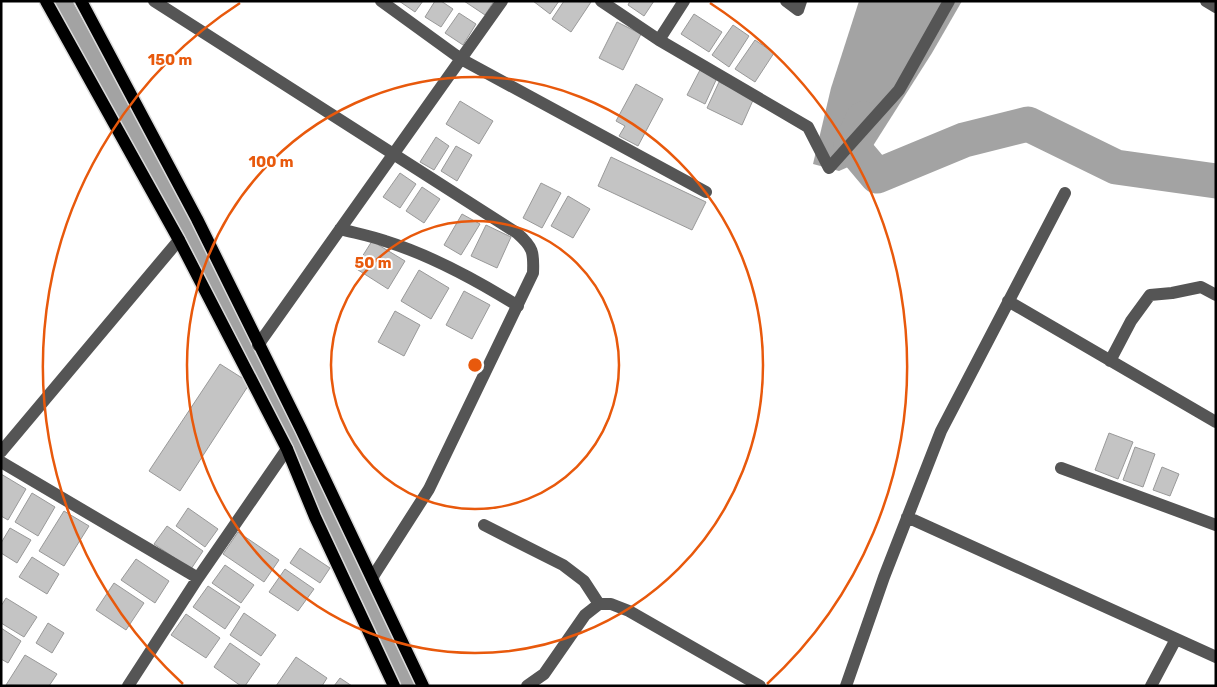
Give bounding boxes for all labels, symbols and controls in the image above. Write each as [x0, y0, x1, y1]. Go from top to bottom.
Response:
text: 150 m [148, 51, 192, 69]
text: 100 m [249, 153, 293, 171]
text: 50 m [355, 254, 391, 272]
centre of rings [466, 356, 484, 374]

